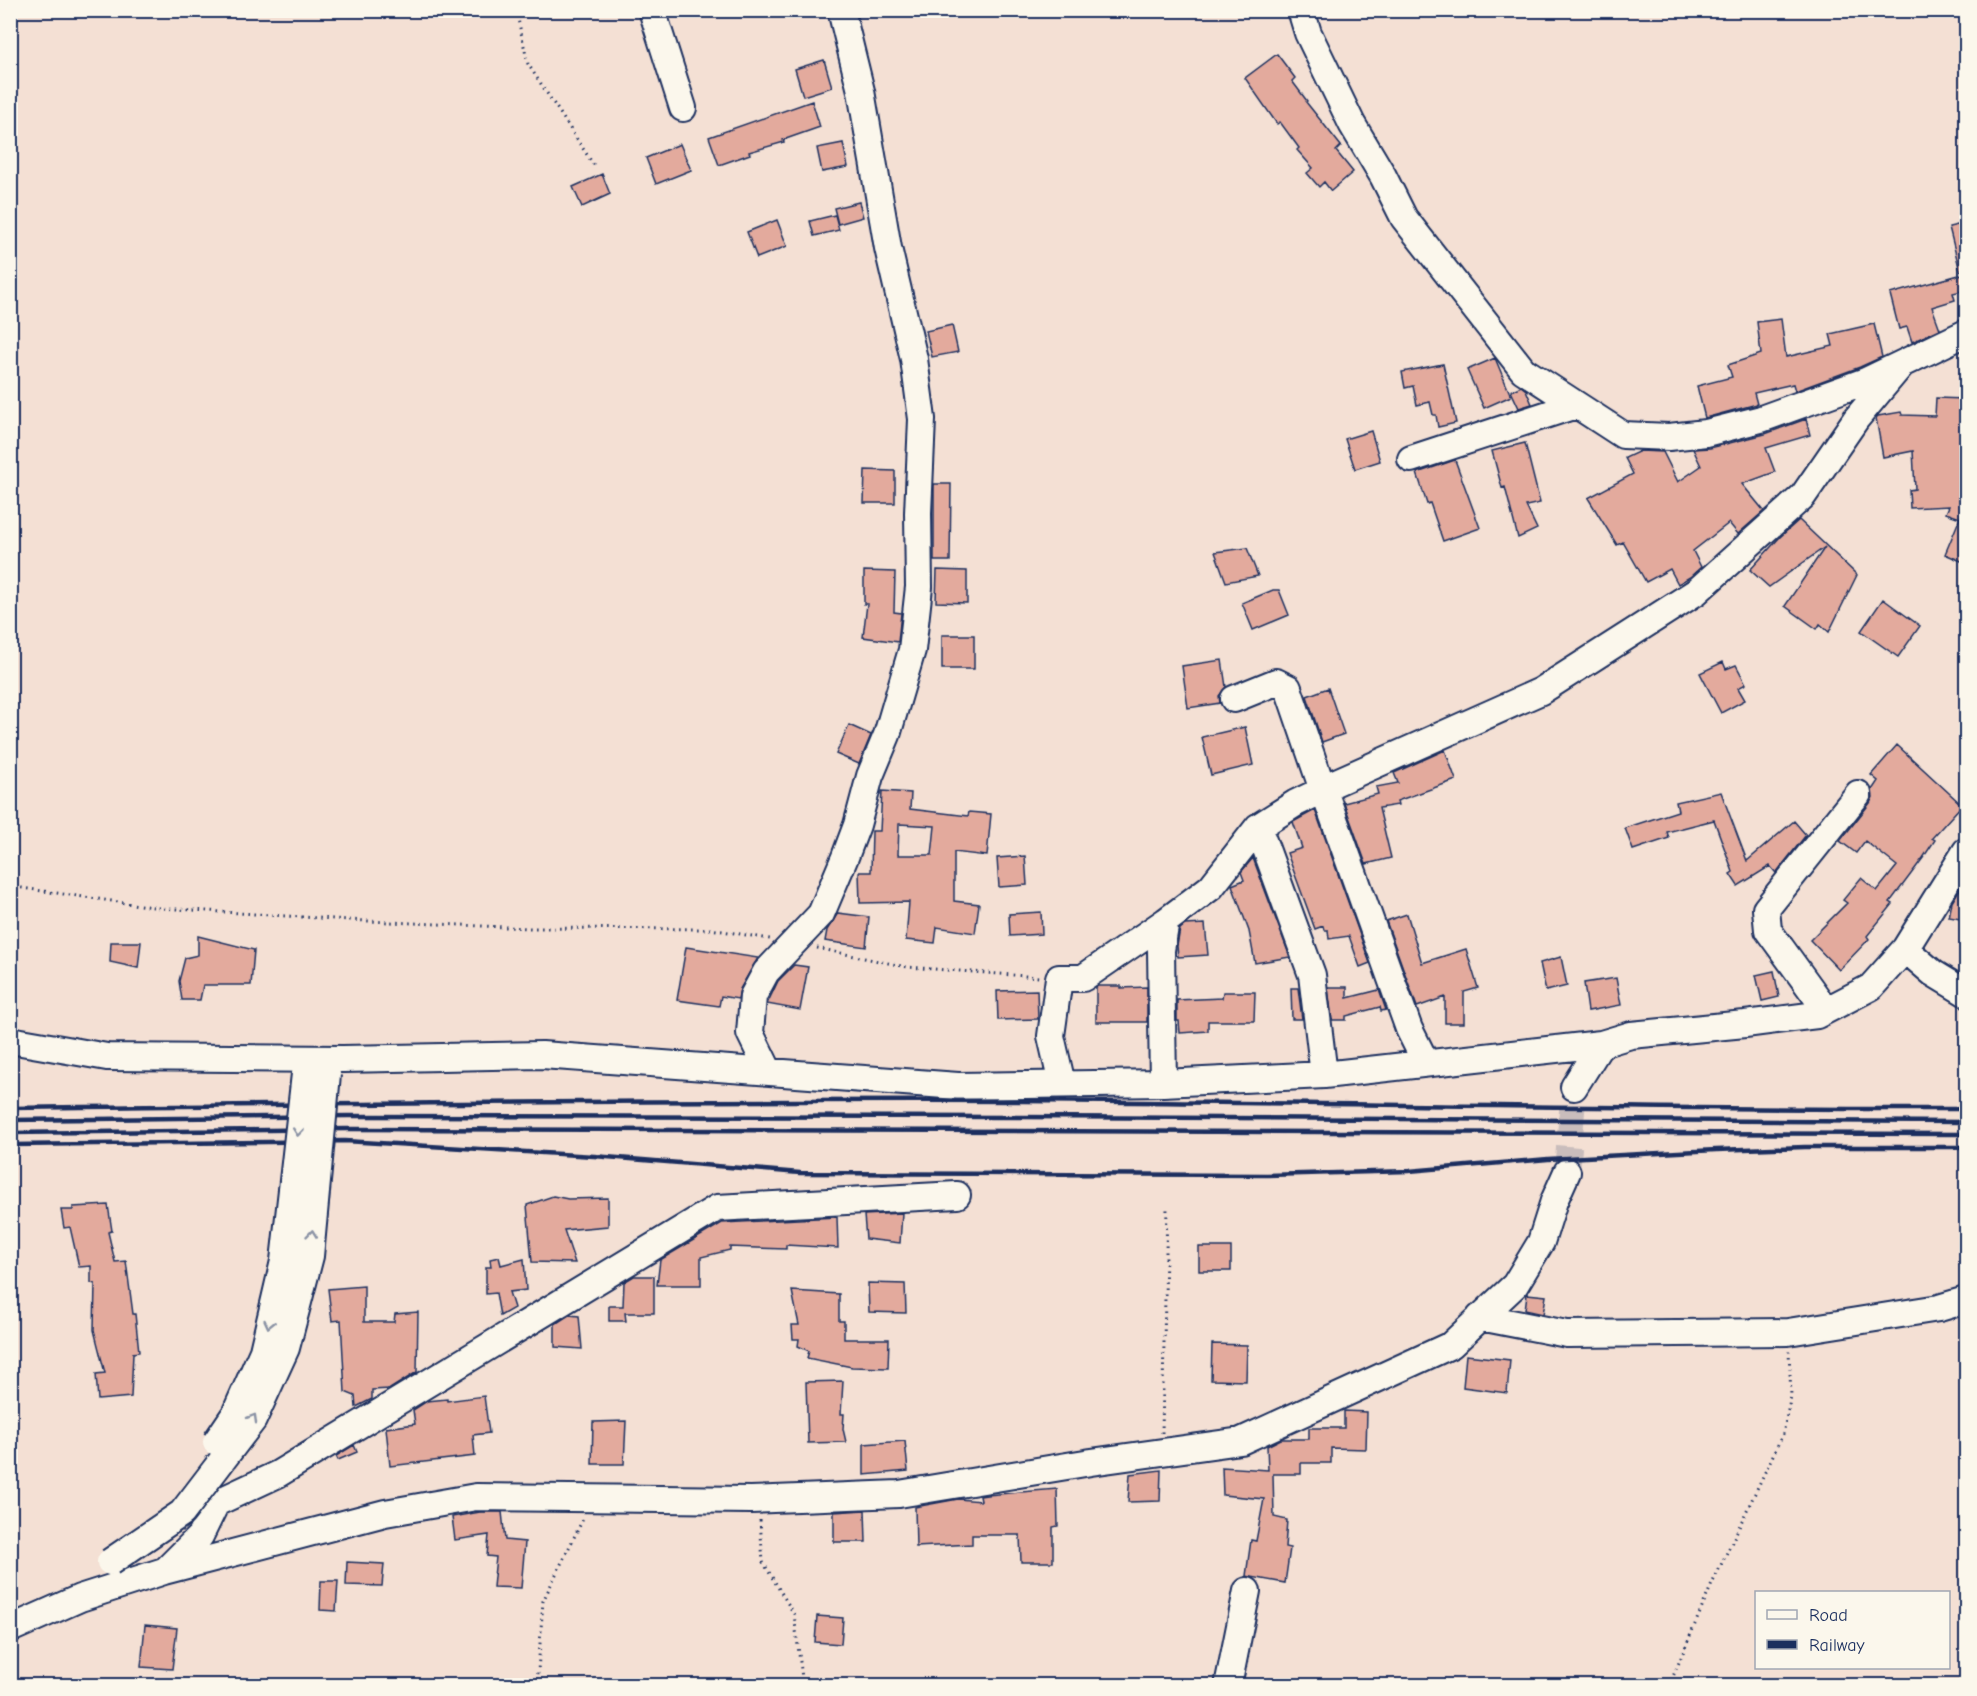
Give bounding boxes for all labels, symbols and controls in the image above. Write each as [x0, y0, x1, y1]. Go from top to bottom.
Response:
one-way arrow [292, 1127, 305, 1136]
one-way arrow [305, 1229, 318, 1238]
one-way arrow [264, 1319, 277, 1329]
one-way arrow [246, 1414, 257, 1424]
legend [1755, 1591, 1950, 1669]
text: Road [1809, 1605, 1848, 1626]
text: Railway [1809, 1635, 1866, 1656]

